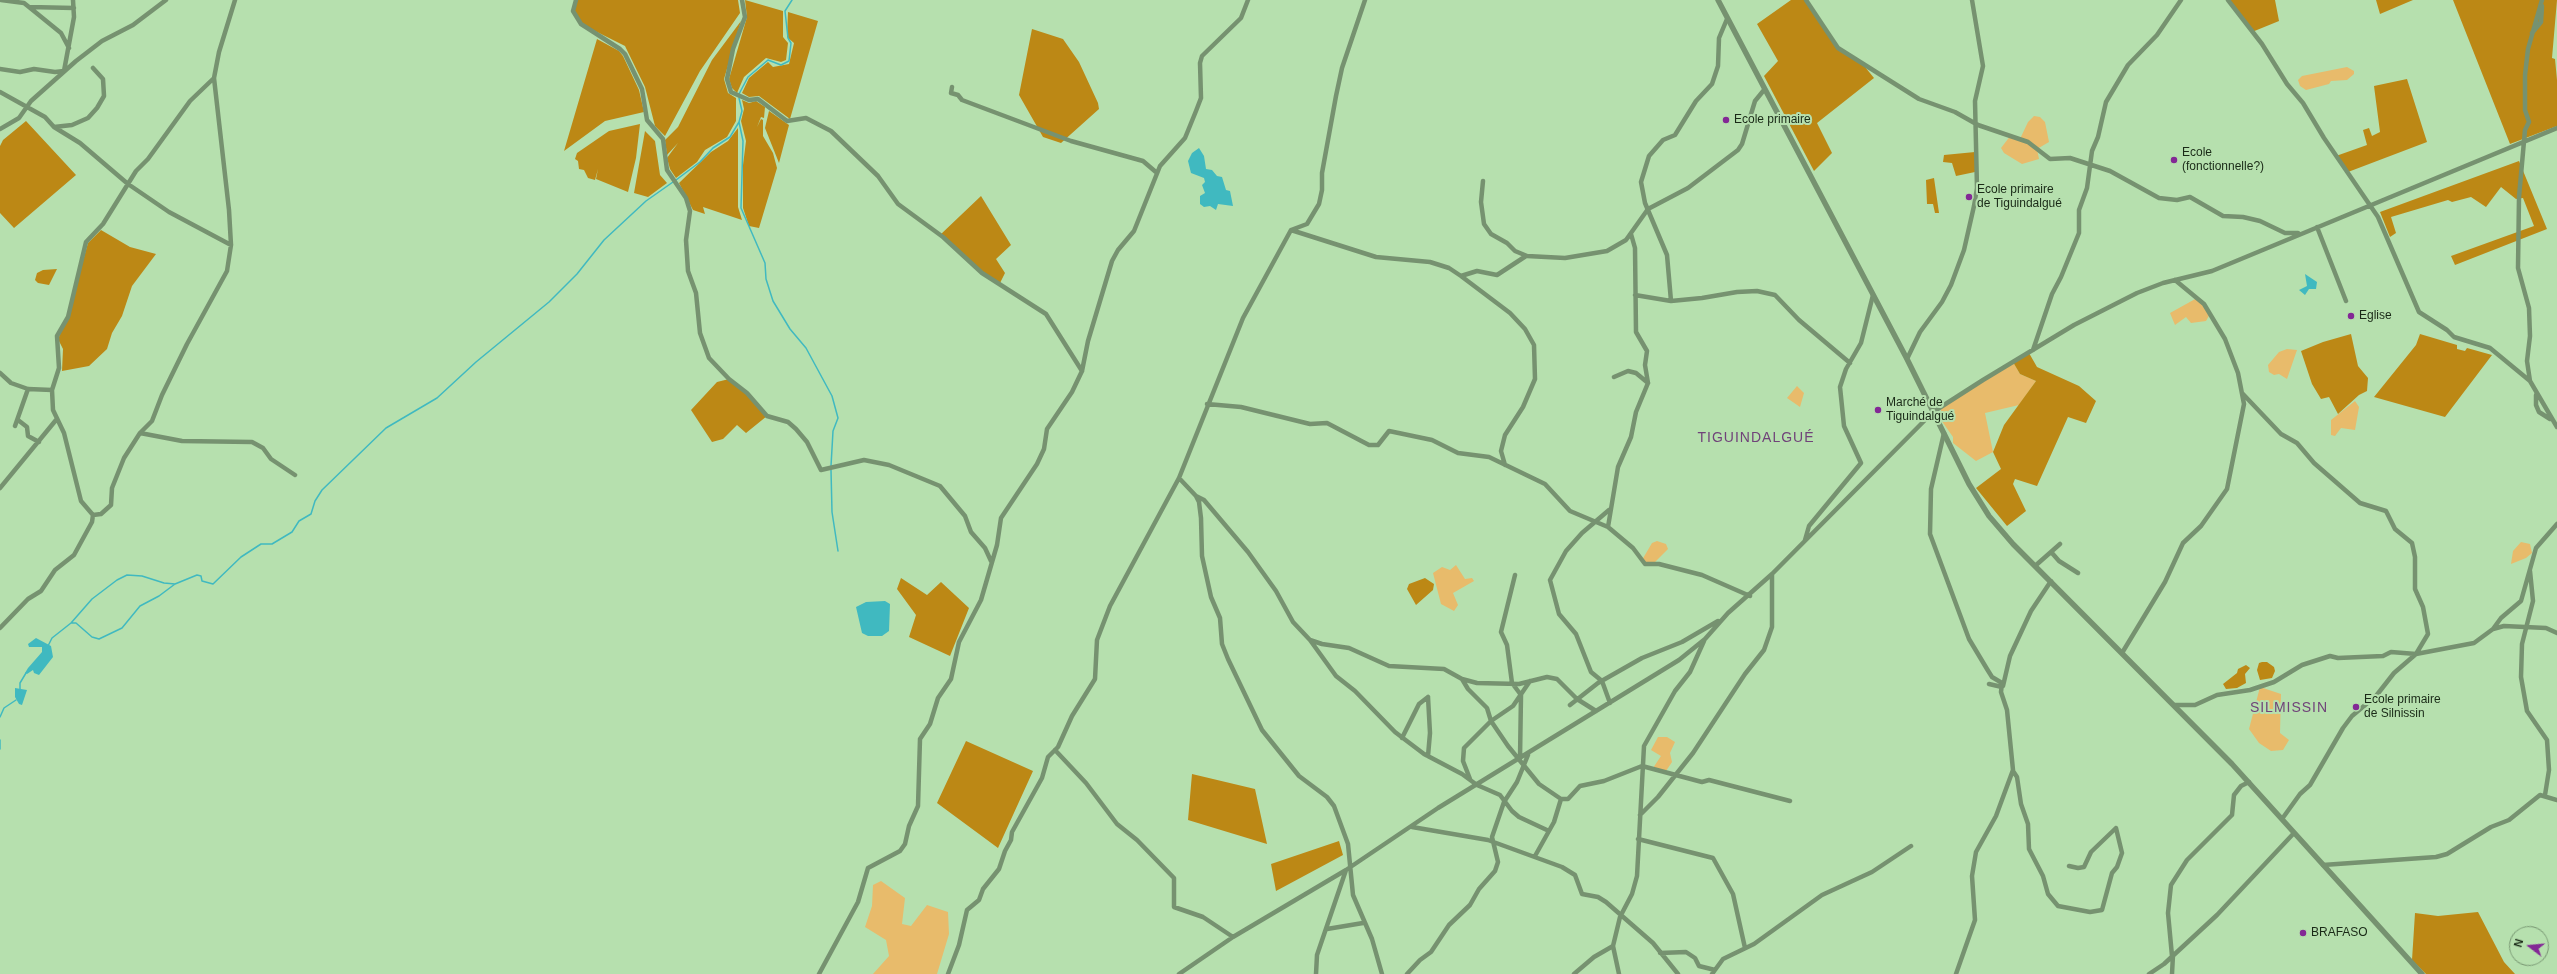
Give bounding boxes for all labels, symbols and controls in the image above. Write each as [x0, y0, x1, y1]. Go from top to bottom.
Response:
place label: Ecole primaire [1734, 113, 1811, 127]
marker: Ecole primaire [1721, 115, 1731, 125]
place label: Ecole (fonctionnelle?) [2182, 146, 2264, 174]
marker: Ecole (fonctionnelle?) [2169, 155, 2179, 165]
place label: Ecole primaire de Tiguindalgué [1977, 183, 2062, 211]
marker: Ecole primaire de Tiguindalgué [1964, 192, 1974, 202]
place label: Eglise [2359, 309, 2392, 323]
marker: Eglise [2346, 311, 2356, 321]
place label: Marché de Tiguindalgué [1886, 396, 1954, 424]
marker: Marché de Tiguindalgué [1873, 405, 1883, 415]
district label: TIGUINDALGUÉ [1697, 430, 1815, 446]
place label: Ecole primaire de Silnissin [2364, 693, 2441, 721]
district label: SILMISSIN [2250, 700, 2328, 716]
marker: Ecole primaire de Silnissin [2351, 702, 2361, 712]
place label: BRAFASO [2311, 926, 2368, 940]
north arrow [2509, 926, 2549, 966]
marker: BRAFASO [2298, 928, 2308, 938]
text: N [2512, 937, 2525, 948]

